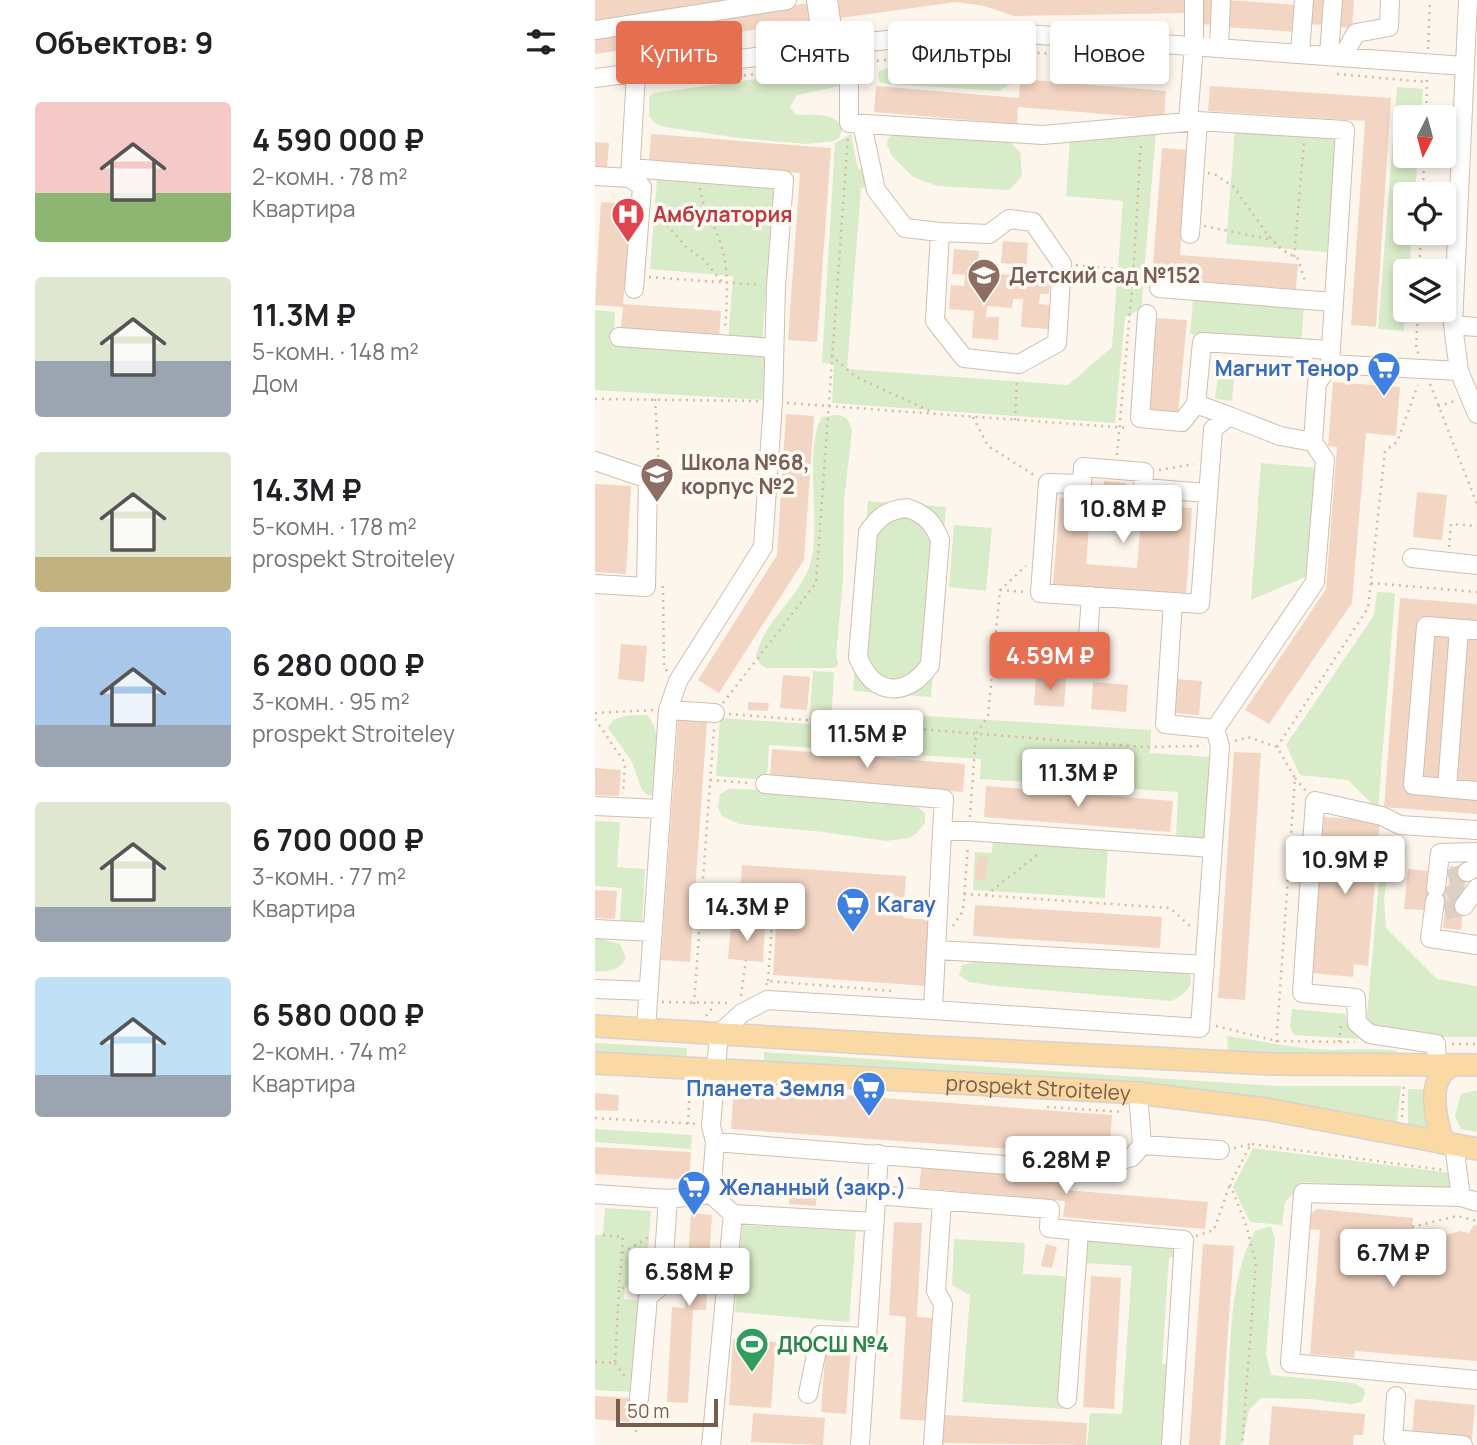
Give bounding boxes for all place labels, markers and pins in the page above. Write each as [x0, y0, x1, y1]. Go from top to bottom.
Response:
hospital icon: Амбулатория [609, 195, 647, 244]
place label: Амбулатория [653, 200, 792, 228]
school or university icon: Детский сад №152 [965, 256, 1003, 305]
place label: Детский сад №152 [1009, 261, 1200, 289]
supermarket icon: Магнит Тенор [1365, 349, 1403, 398]
place label: Магнит Тенор [1215, 354, 1359, 382]
place label: Школа №68, корпус №2 [681, 448, 810, 500]
school or university icon: Школа №68, корпус №2 [638, 455, 676, 504]
pin: 10.8M ₽ [1058, 486, 1188, 545]
pin: 4.59M ₽ [985, 632, 1115, 692]
pin: 11.5M ₽ [802, 710, 932, 770]
pin: 11.3M ₽ [1013, 750, 1143, 809]
pin: 10.9M ₽ [1280, 836, 1410, 896]
pin: 14.3M ₽ [682, 884, 812, 943]
supermarket icon: Кагау [834, 885, 872, 934]
place label: Кагау [877, 890, 936, 918]
supermarket icon: Планета Земля [850, 1069, 888, 1118]
place label: Планета Земля [686, 1074, 845, 1102]
pin: 6.28M ₽ [1001, 1136, 1131, 1196]
supermarket icon: Желанный (закр.) [675, 1168, 713, 1217]
place label: Желанный (закр.) [719, 1173, 906, 1201]
pin: 6.7M ₽ [1336, 1230, 1450, 1289]
pin: 6.58M ₽ [624, 1248, 754, 1308]
sports icon: ДЮСШ №4 [733, 1325, 771, 1374]
place label: ДЮСШ №4 [777, 1330, 889, 1358]

